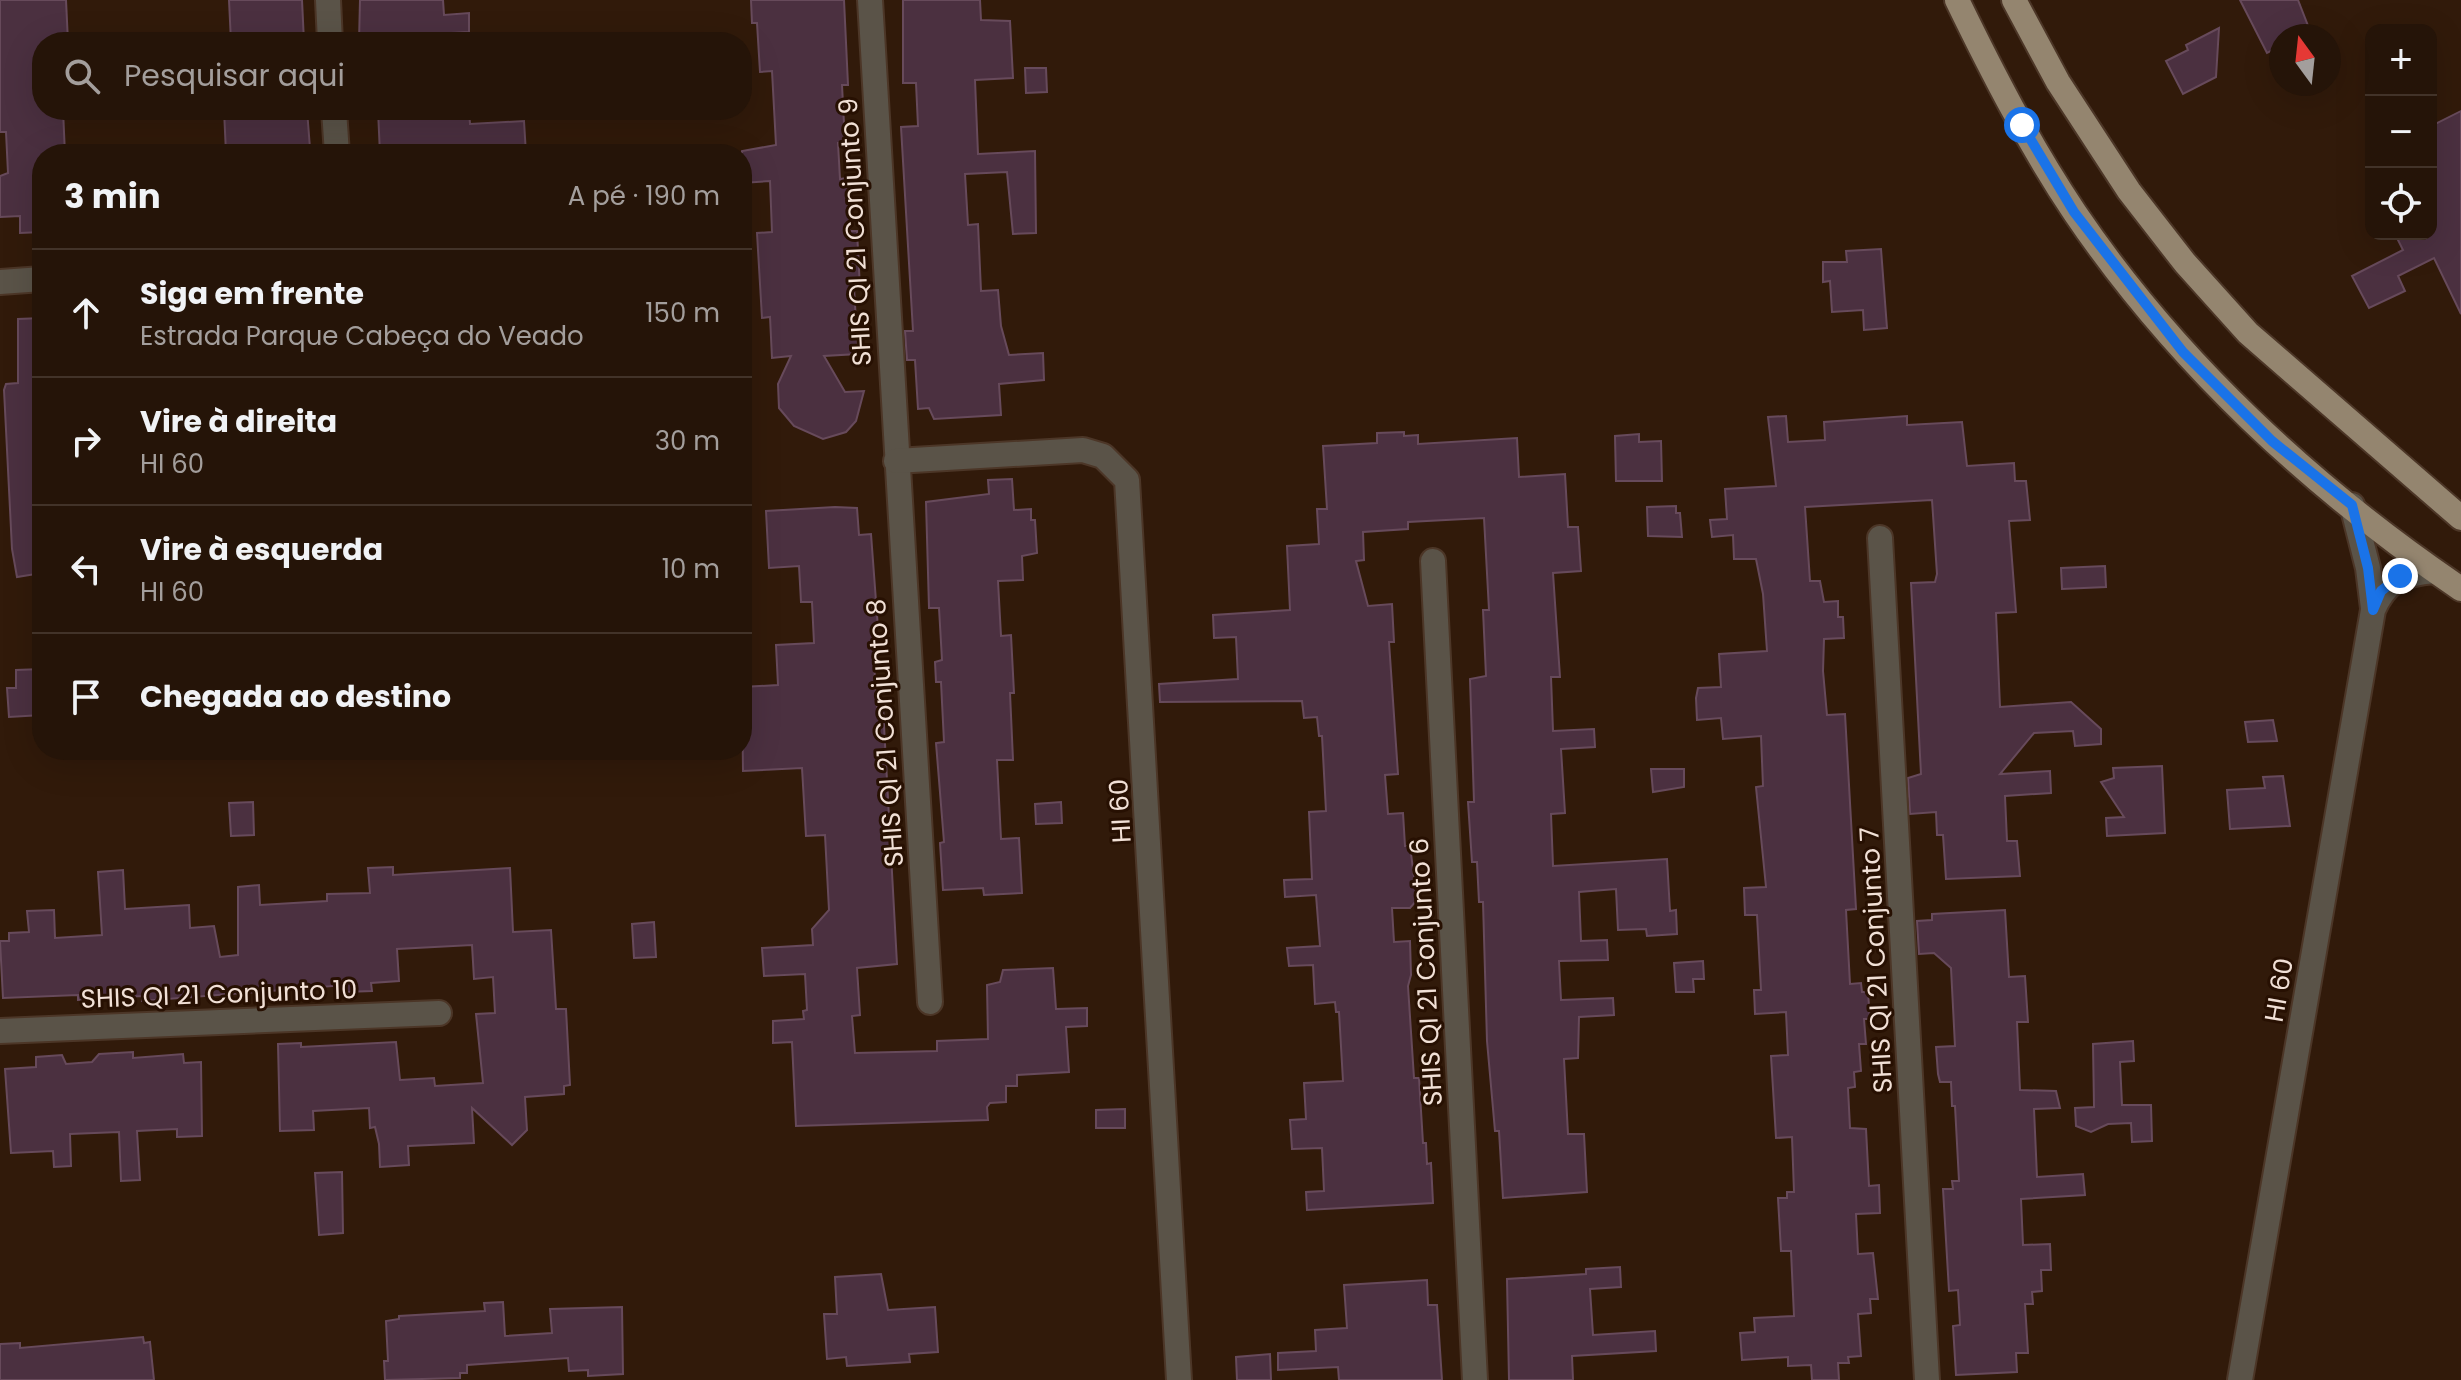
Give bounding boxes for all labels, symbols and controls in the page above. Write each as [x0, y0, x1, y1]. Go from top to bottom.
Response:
north arrow [2269, 24, 2341, 96]
map controls [2365, 24, 2437, 240]
button: + [2365, 24, 2437, 96]
search box [32, 32, 752, 120]
icon: search [60, 54, 104, 98]
text: Pesquisar aqui [124, 54, 345, 97]
button: − [2365, 96, 2437, 168]
street label: SHIS QI 21 Conjunto 9 [830, 97, 880, 367]
route start [2004, 107, 2040, 143]
button: locate [2365, 168, 2437, 240]
text: 3 min [64, 172, 161, 220]
text: A pé · 190 m [568, 178, 720, 214]
text: Siga em frente [140, 272, 364, 315]
icon: ahead [64, 291, 108, 335]
text: 150 m [645, 295, 720, 331]
text: Estrada Parque Cabeça do Veado [140, 318, 584, 354]
text: Vire à direita [140, 400, 337, 443]
icon: right [64, 419, 108, 463]
text: 30 m [655, 423, 720, 459]
text: HI 60 [140, 446, 204, 482]
text: Vire à esquerda [140, 528, 383, 571]
icon: left [64, 547, 108, 591]
text: 10 m [662, 551, 720, 587]
route end [2382, 558, 2418, 594]
text: HI 60 [140, 574, 204, 610]
street label: SHIS QI 21 Conjunto 8 [858, 598, 912, 868]
icon: arrive [64, 675, 108, 719]
text: Chegada ao destino [140, 675, 451, 718]
street label: HI 60 [1100, 778, 1140, 844]
street label: SHIS QI 21 Conjunto 7 [1851, 826, 1901, 1094]
street label: SHIS QI 21 Conjunto 6 [1401, 837, 1451, 1107]
street label: HI 60 [2256, 955, 2302, 1025]
street label: SHIS QI 21 Conjunto 10 [80, 971, 358, 1017]

